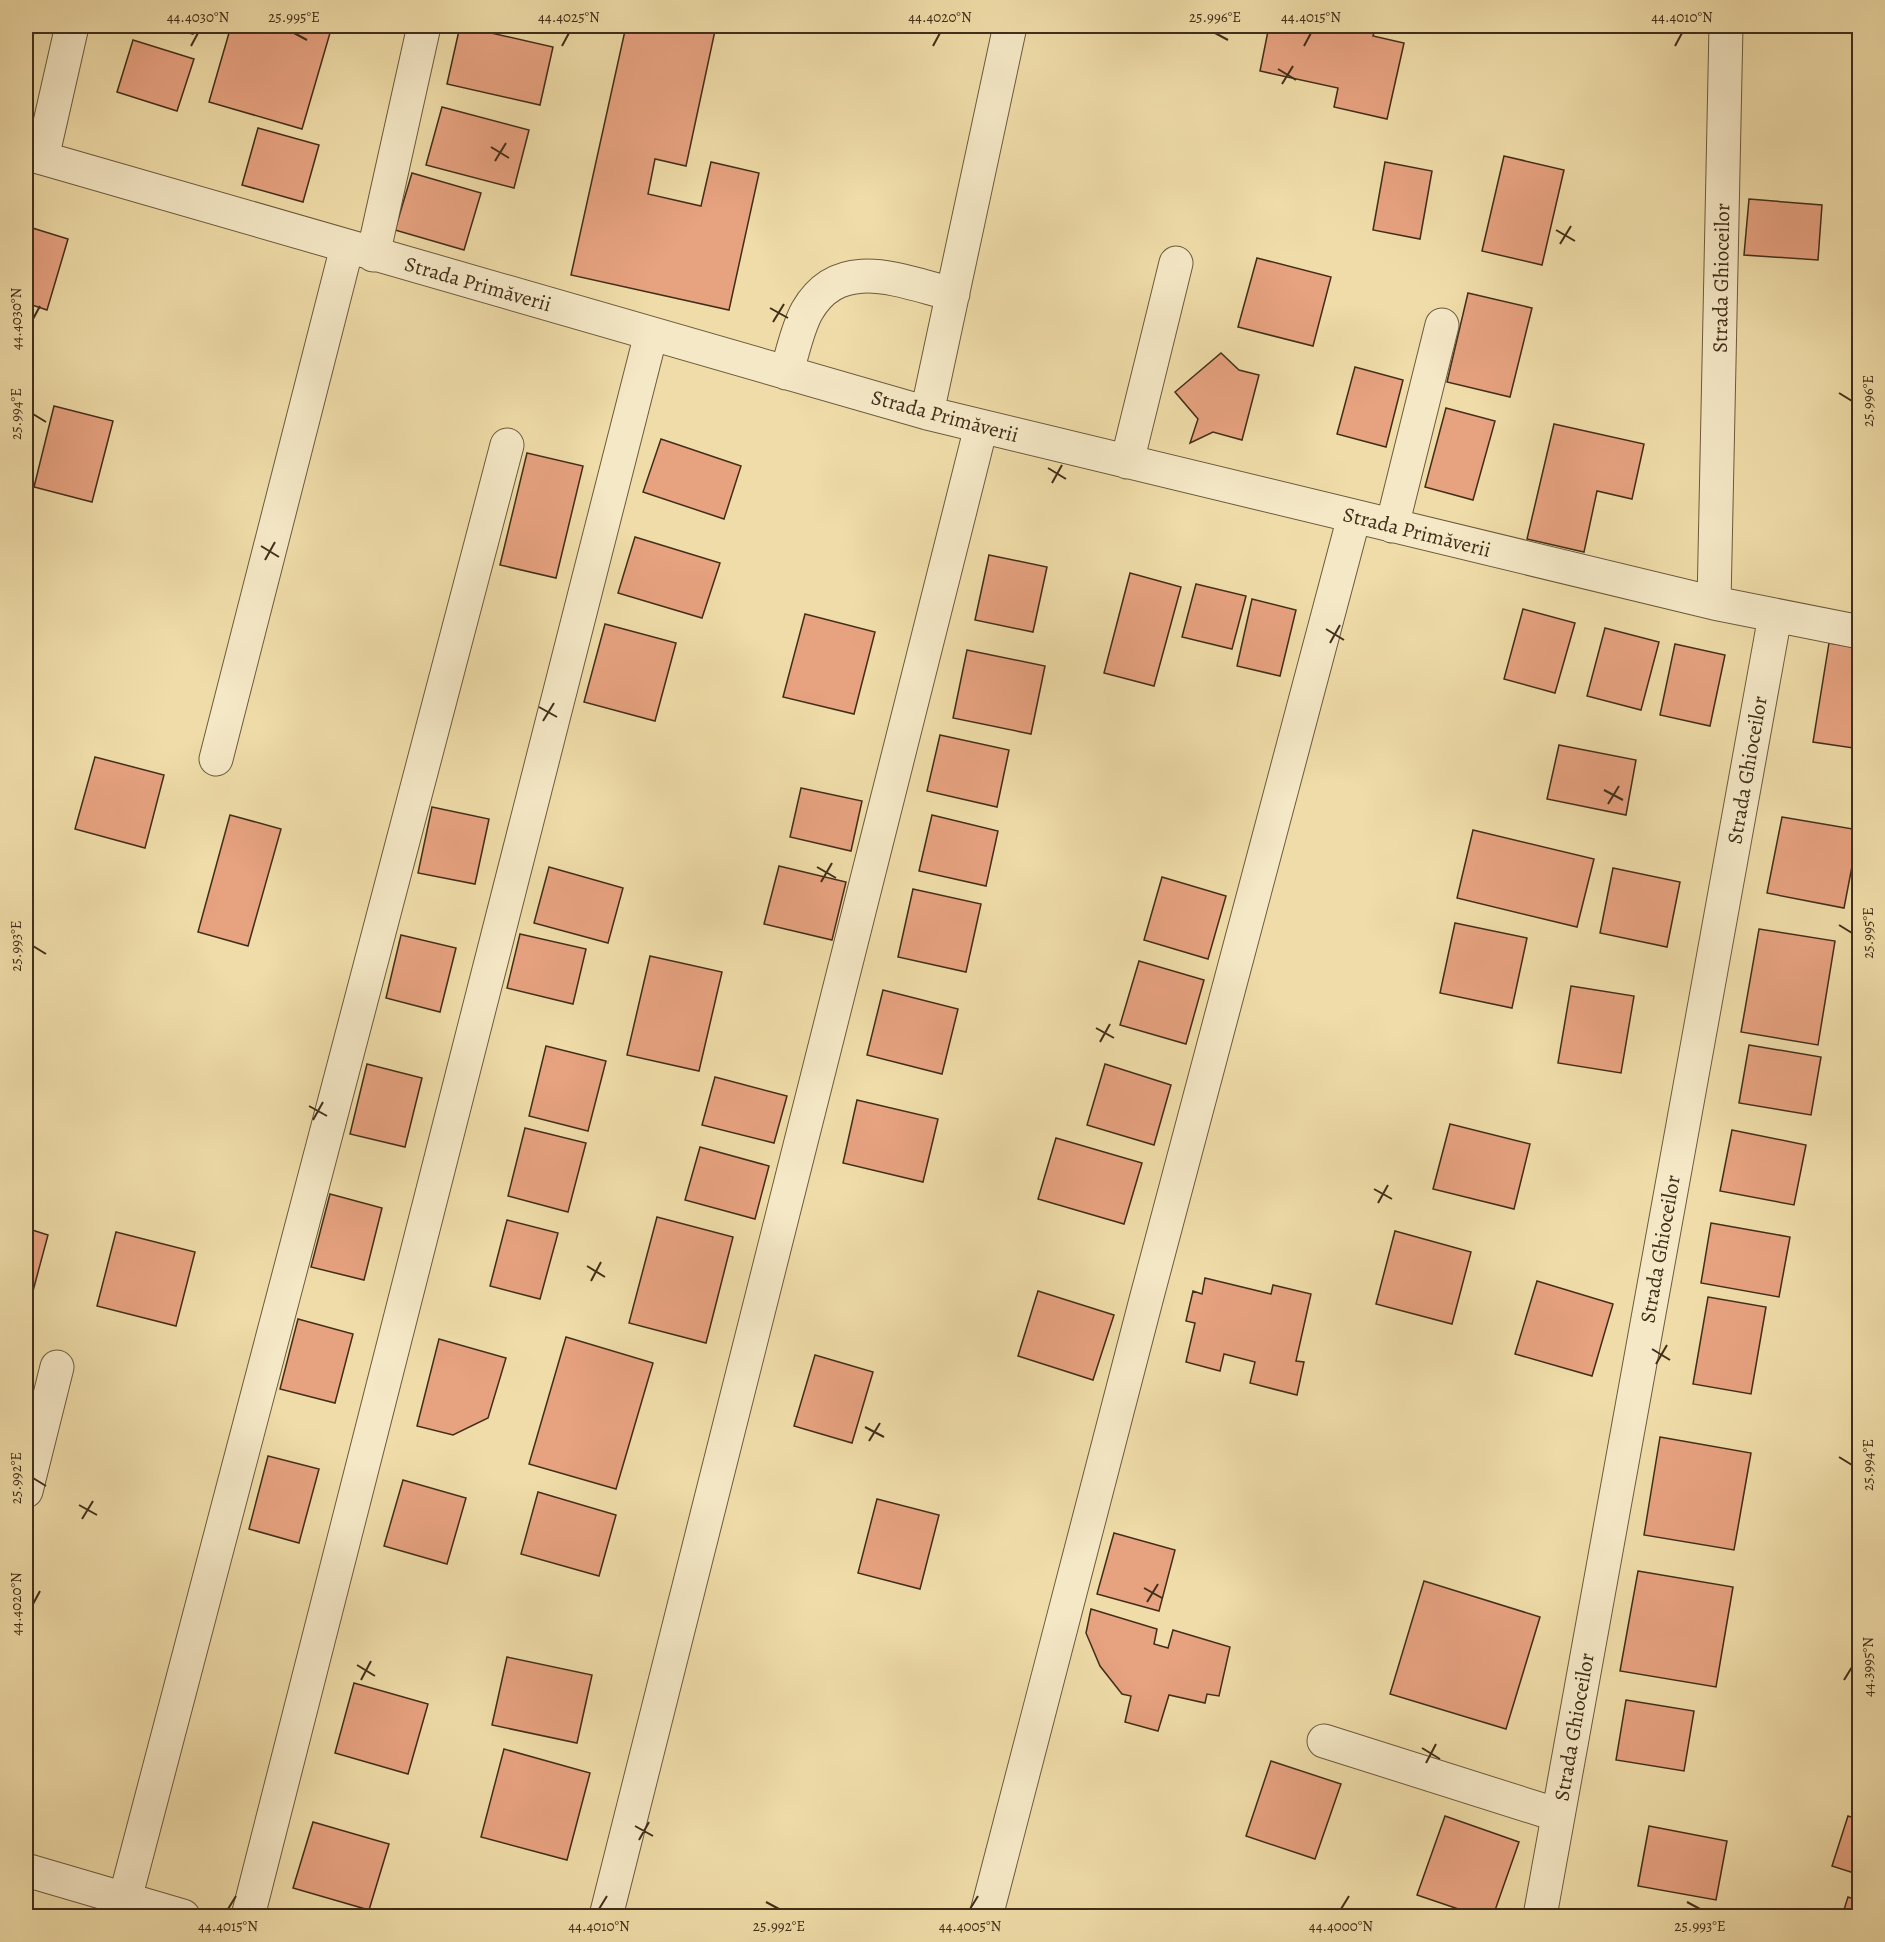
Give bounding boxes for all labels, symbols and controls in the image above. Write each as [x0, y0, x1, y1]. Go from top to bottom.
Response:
text: 44.4030°N [167, 7, 229, 27]
text: 25.995°E [268, 7, 320, 27]
text: 44.4025°N [538, 7, 600, 27]
text: 44.4020°N [908, 7, 972, 27]
text: 25.996°E [1189, 7, 1241, 27]
text: 44.4015°N [1281, 7, 1341, 27]
text: 44.4010°N [1651, 7, 1713, 27]
street label: Strada Ghioceilor [1706, 203, 1736, 353]
street label: Strada Primăverii [401, 250, 555, 318]
text: 44.4030°N [6, 288, 26, 350]
text: 25.996°E [1858, 375, 1878, 427]
street label: Strada Primăverii [868, 383, 1022, 449]
text: 25.994°E [6, 388, 26, 440]
street label: Strada Primăverii [1340, 500, 1494, 564]
street label: Strada Ghioceilor [1720, 694, 1774, 846]
text: 25.995°E [1858, 907, 1878, 959]
text: 25.993°E [6, 920, 26, 972]
street label: Strada Ghioceilor [1633, 1173, 1687, 1325]
text: 25.994°E [1858, 1439, 1878, 1491]
text: 25.992°E [6, 1452, 26, 1504]
text: 44.4020°N [6, 1572, 26, 1636]
text: 44.3995°N [1858, 1637, 1878, 1697]
street label: Strada Ghioceilor [1547, 1651, 1601, 1803]
text: 44.4015°N [198, 1916, 258, 1936]
text: 44.4010°N [568, 1916, 630, 1936]
text: 25.992°E [753, 1916, 805, 1936]
text: 44.4005°N [939, 1916, 1002, 1936]
text: 44.4000°N [1309, 1916, 1373, 1936]
text: 25.993°E [1674, 1916, 1726, 1936]

